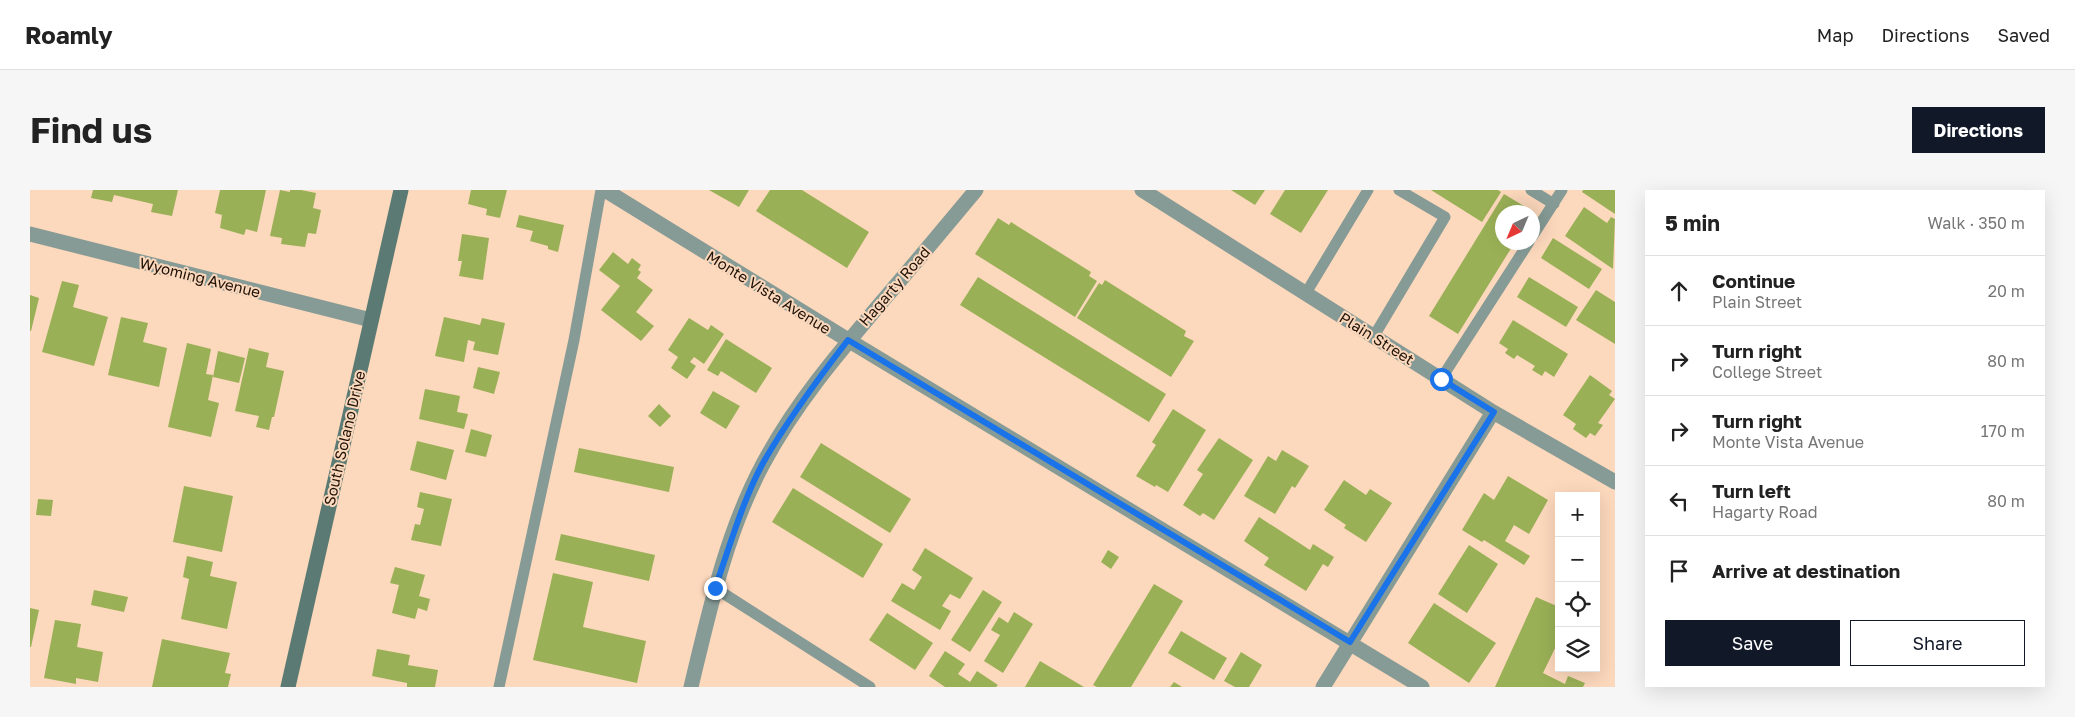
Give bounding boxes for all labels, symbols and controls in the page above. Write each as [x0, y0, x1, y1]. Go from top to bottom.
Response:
text: Roamly [25, 20, 113, 49]
text: Map [1817, 24, 1853, 46]
text: Directions [1881, 24, 1969, 46]
text: Saved [1997, 24, 2050, 46]
button: Directions [1912, 107, 2045, 153]
text: Find us [30, 109, 152, 151]
north arrow [1495, 205, 1540, 250]
text: 5 min [1665, 210, 1720, 236]
text: Walk · 350 m [1928, 213, 2025, 233]
street label: Hagarty Road [855, 243, 933, 329]
street label: Monte Vista Avenue [704, 247, 834, 338]
street label: Wyoming Avenue [138, 253, 263, 301]
text: Continue [1712, 269, 1795, 292]
icon: ahead [1665, 277, 1693, 305]
text: 20 m [1988, 281, 2025, 301]
text: Plain Street [1712, 292, 1802, 312]
street label: Plain Street [1336, 308, 1418, 368]
text: Turn right [1712, 339, 1802, 362]
icon: right [1665, 347, 1693, 375]
text: 80 m [1987, 351, 2025, 371]
text: College Street [1712, 362, 1822, 382]
route start [1430, 368, 1453, 391]
street label: South Solano Drive [320, 369, 368, 507]
text: Turn right [1712, 409, 1802, 432]
icon: right [1665, 417, 1693, 445]
text: 170 m [1981, 421, 2025, 441]
text: Monte Vista Avenue [1712, 432, 1864, 452]
text: Turn left [1712, 479, 1791, 502]
icon: left [1665, 487, 1693, 515]
text: 80 m [1987, 491, 2025, 511]
map controls [1555, 492, 1600, 672]
button: + [1555, 492, 1600, 537]
text: Hagarty Road [1712, 502, 1818, 522]
button: − [1555, 537, 1600, 582]
icon: arrive [1665, 557, 1693, 585]
text: Arrive at destination [1712, 559, 1900, 582]
route end [704, 577, 727, 600]
button: locate [1555, 582, 1600, 627]
button: Save [1665, 620, 1840, 666]
button: Share [1850, 620, 2025, 666]
button: layers [1555, 627, 1600, 672]

